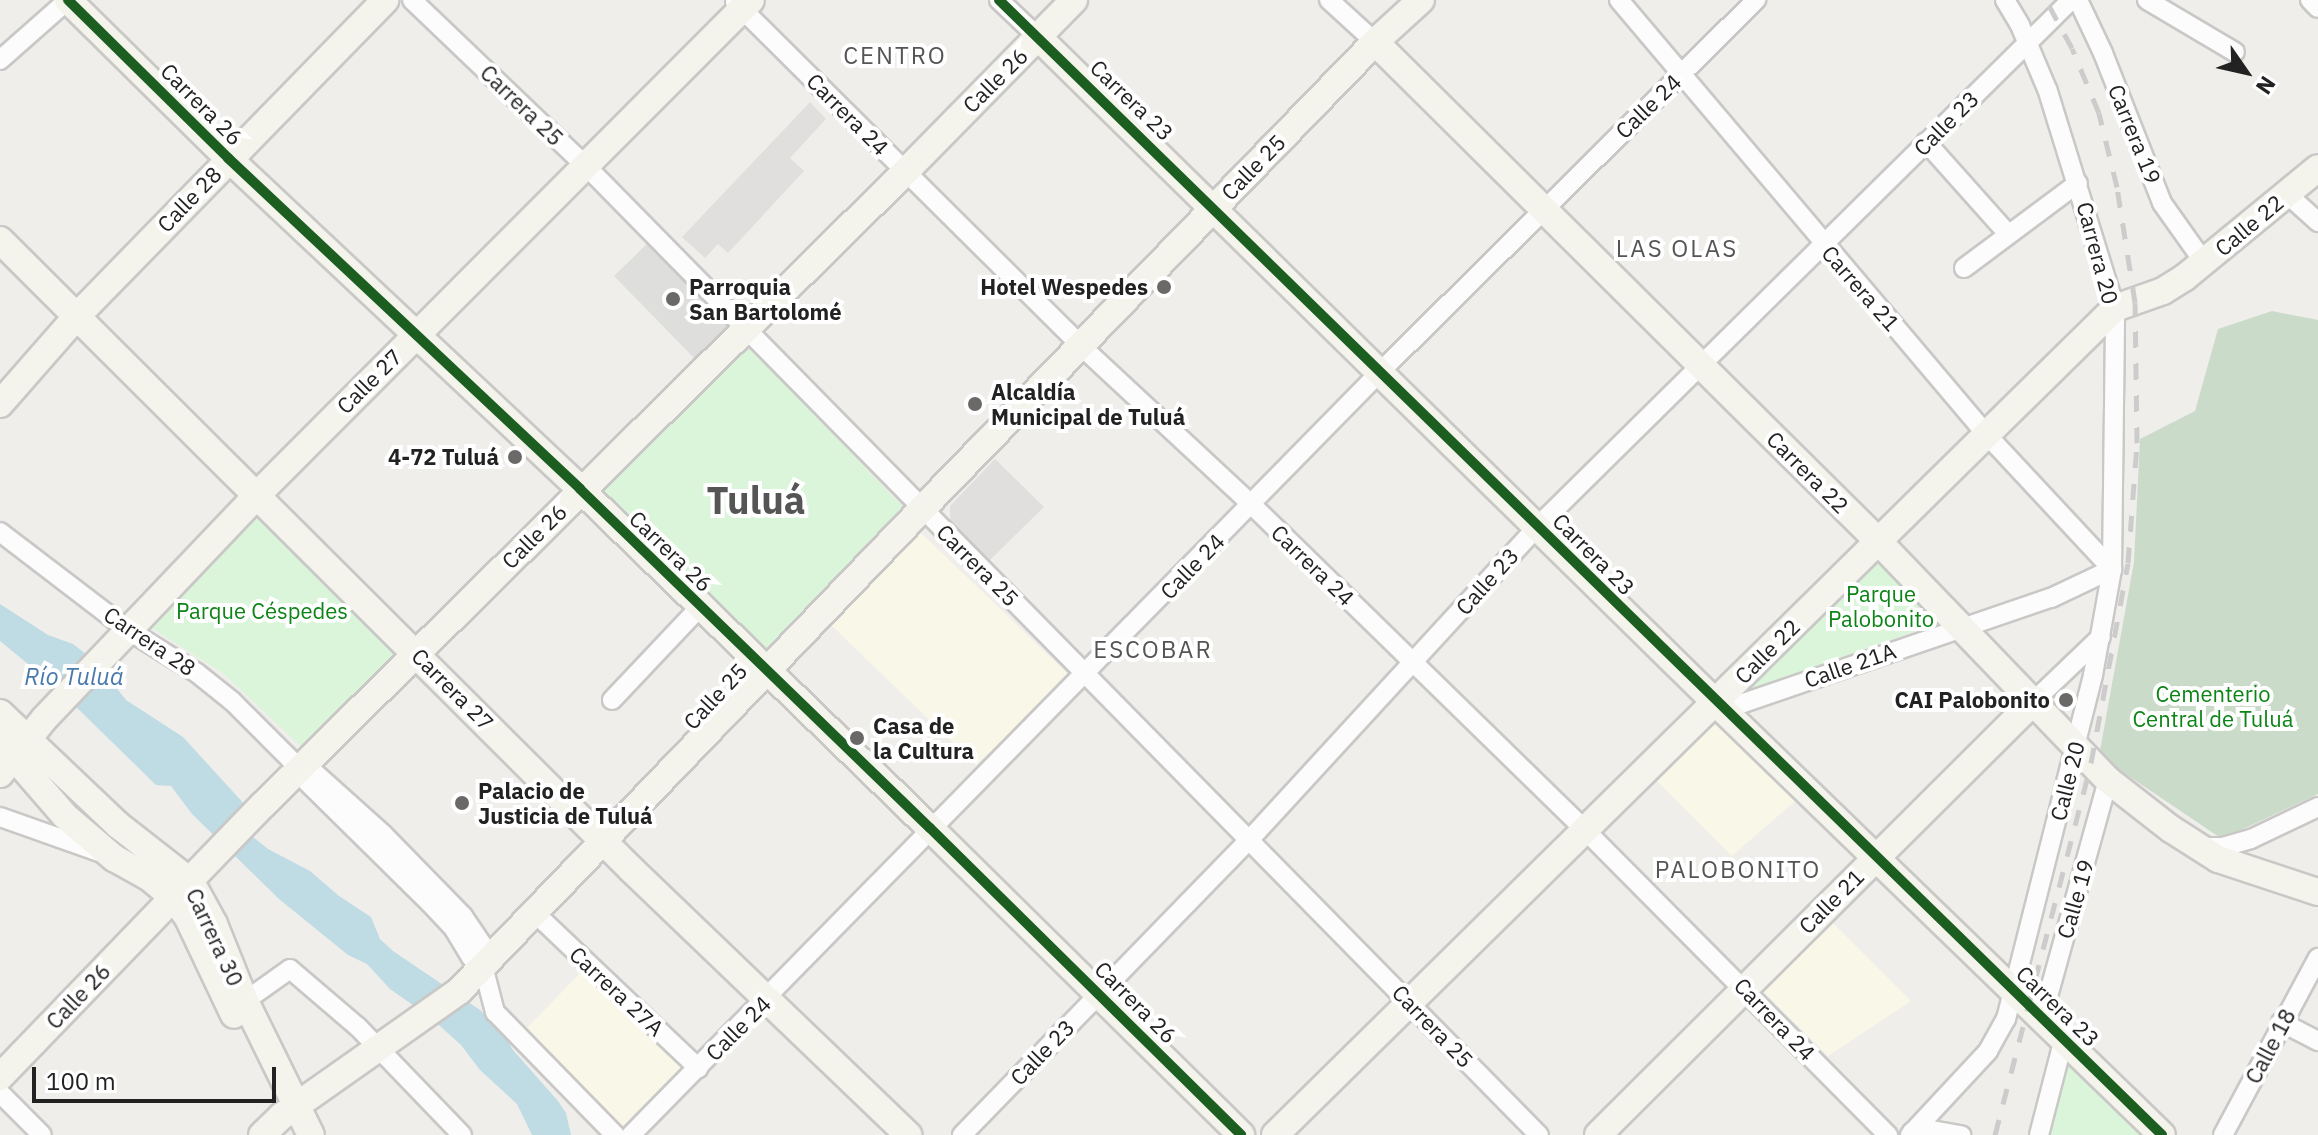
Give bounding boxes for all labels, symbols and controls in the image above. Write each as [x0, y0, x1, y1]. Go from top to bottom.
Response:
north arrow [2206, 32, 2286, 112]
district label: CENTRO [843, 42, 947, 70]
street label: Calle 26 [957, 42, 1033, 118]
street label: Carrera 23 [1085, 54, 1179, 146]
street label: Carrera 26 [156, 58, 248, 150]
street label: Carrera 25 [475, 59, 569, 151]
street label: Carrera 24 [802, 68, 894, 160]
street label: Calle 24 [1610, 68, 1686, 144]
text: N [2250, 71, 2283, 100]
street label: Carrera 19 [2103, 80, 2167, 188]
street label: Calle 23 [1908, 85, 1984, 161]
street label: Calle 25 [1215, 129, 1291, 205]
street label: Calle 28 [151, 161, 227, 237]
street label: Calle 22 [2210, 189, 2288, 261]
street label: Carrera 20 [2072, 199, 2124, 307]
district label: LAS OLAS [1616, 235, 1738, 263]
street label: Carrera 21 [1817, 240, 1905, 336]
place label: Parroquia San Bartolomé [689, 273, 842, 324]
place label: Hotel Wespedes [980, 274, 1148, 300]
marker: Hotel Wespedes [1155, 278, 1173, 296]
marker: Parroquia San Bartolomé [664, 290, 682, 308]
street label: Calle 27 [331, 343, 407, 419]
place label: Alcaldía Municipal de Tuluá [991, 378, 1185, 430]
marker: Alcaldía Municipal de Tuluá [966, 395, 984, 413]
street label: Carrera 22 [1762, 426, 1854, 518]
place label: 4-72 Tuluá [388, 444, 499, 470]
marker: 4-72 Tuluá [506, 448, 524, 466]
district label: Tuluá [707, 477, 805, 523]
street label: Calle 26 [496, 498, 572, 574]
street label: Carrera 26 [624, 505, 718, 597]
street label: Carrera 23 [1548, 508, 1640, 600]
street label: Carrera 25 [932, 519, 1024, 611]
street label: Carrera 24 [1266, 519, 1360, 611]
street label: Calle 24 [1154, 528, 1230, 604]
street label: Calle 23 [1450, 542, 1524, 620]
park label: Parque Palobonito [1828, 580, 1934, 632]
park label: Parque Céspedes [176, 598, 348, 624]
street label: Carrera 28 [99, 601, 201, 681]
street label: Calle 22 [1729, 613, 1805, 689]
district label: ESCOBAR [1093, 636, 1213, 664]
street label: Calle 21A [1801, 637, 1899, 693]
street label: Carrera 27 [407, 643, 499, 735]
street label: Calle 25 [678, 657, 752, 735]
water label: Río Tuluá [24, 663, 124, 691]
park label: Cementerio Central de Tuluá [2132, 680, 2294, 732]
place label: CAI Palobonito [1894, 687, 2050, 713]
marker: CAI Palobonito [2057, 691, 2075, 709]
place label: Casa de la Cultura [873, 712, 974, 764]
marker: Casa de la Cultura [848, 729, 866, 747]
street label: Calle 20 [2044, 739, 2090, 823]
place label: Palacio de Justicia de Tuluá [478, 777, 653, 828]
marker: Palacio de Justicia de Tuluá [453, 794, 471, 812]
district label: PALOBONITO [1655, 856, 1821, 884]
street label: Calle 19 [2051, 856, 2099, 942]
street label: Calle 21 [1793, 863, 1869, 939]
street label: Carrera 30 [181, 884, 249, 990]
street label: Carrera 27A [564, 941, 670, 1041]
street label: Carrera 26 [1090, 956, 1182, 1048]
street label: Calle 26 [40, 958, 116, 1034]
street label: Carrera 23 [2011, 960, 2105, 1052]
street label: Carrera 24 [1729, 972, 1821, 1066]
street label: Carrera 25 [1387, 979, 1479, 1073]
street label: Calle 24 [700, 990, 776, 1066]
street label: Calle 18 [2239, 1004, 2301, 1088]
street label: Calle 23 [1004, 1014, 1080, 1090]
scale bar [36, 1051, 280, 1101]
text: 100 m [46, 1065, 116, 1097]

